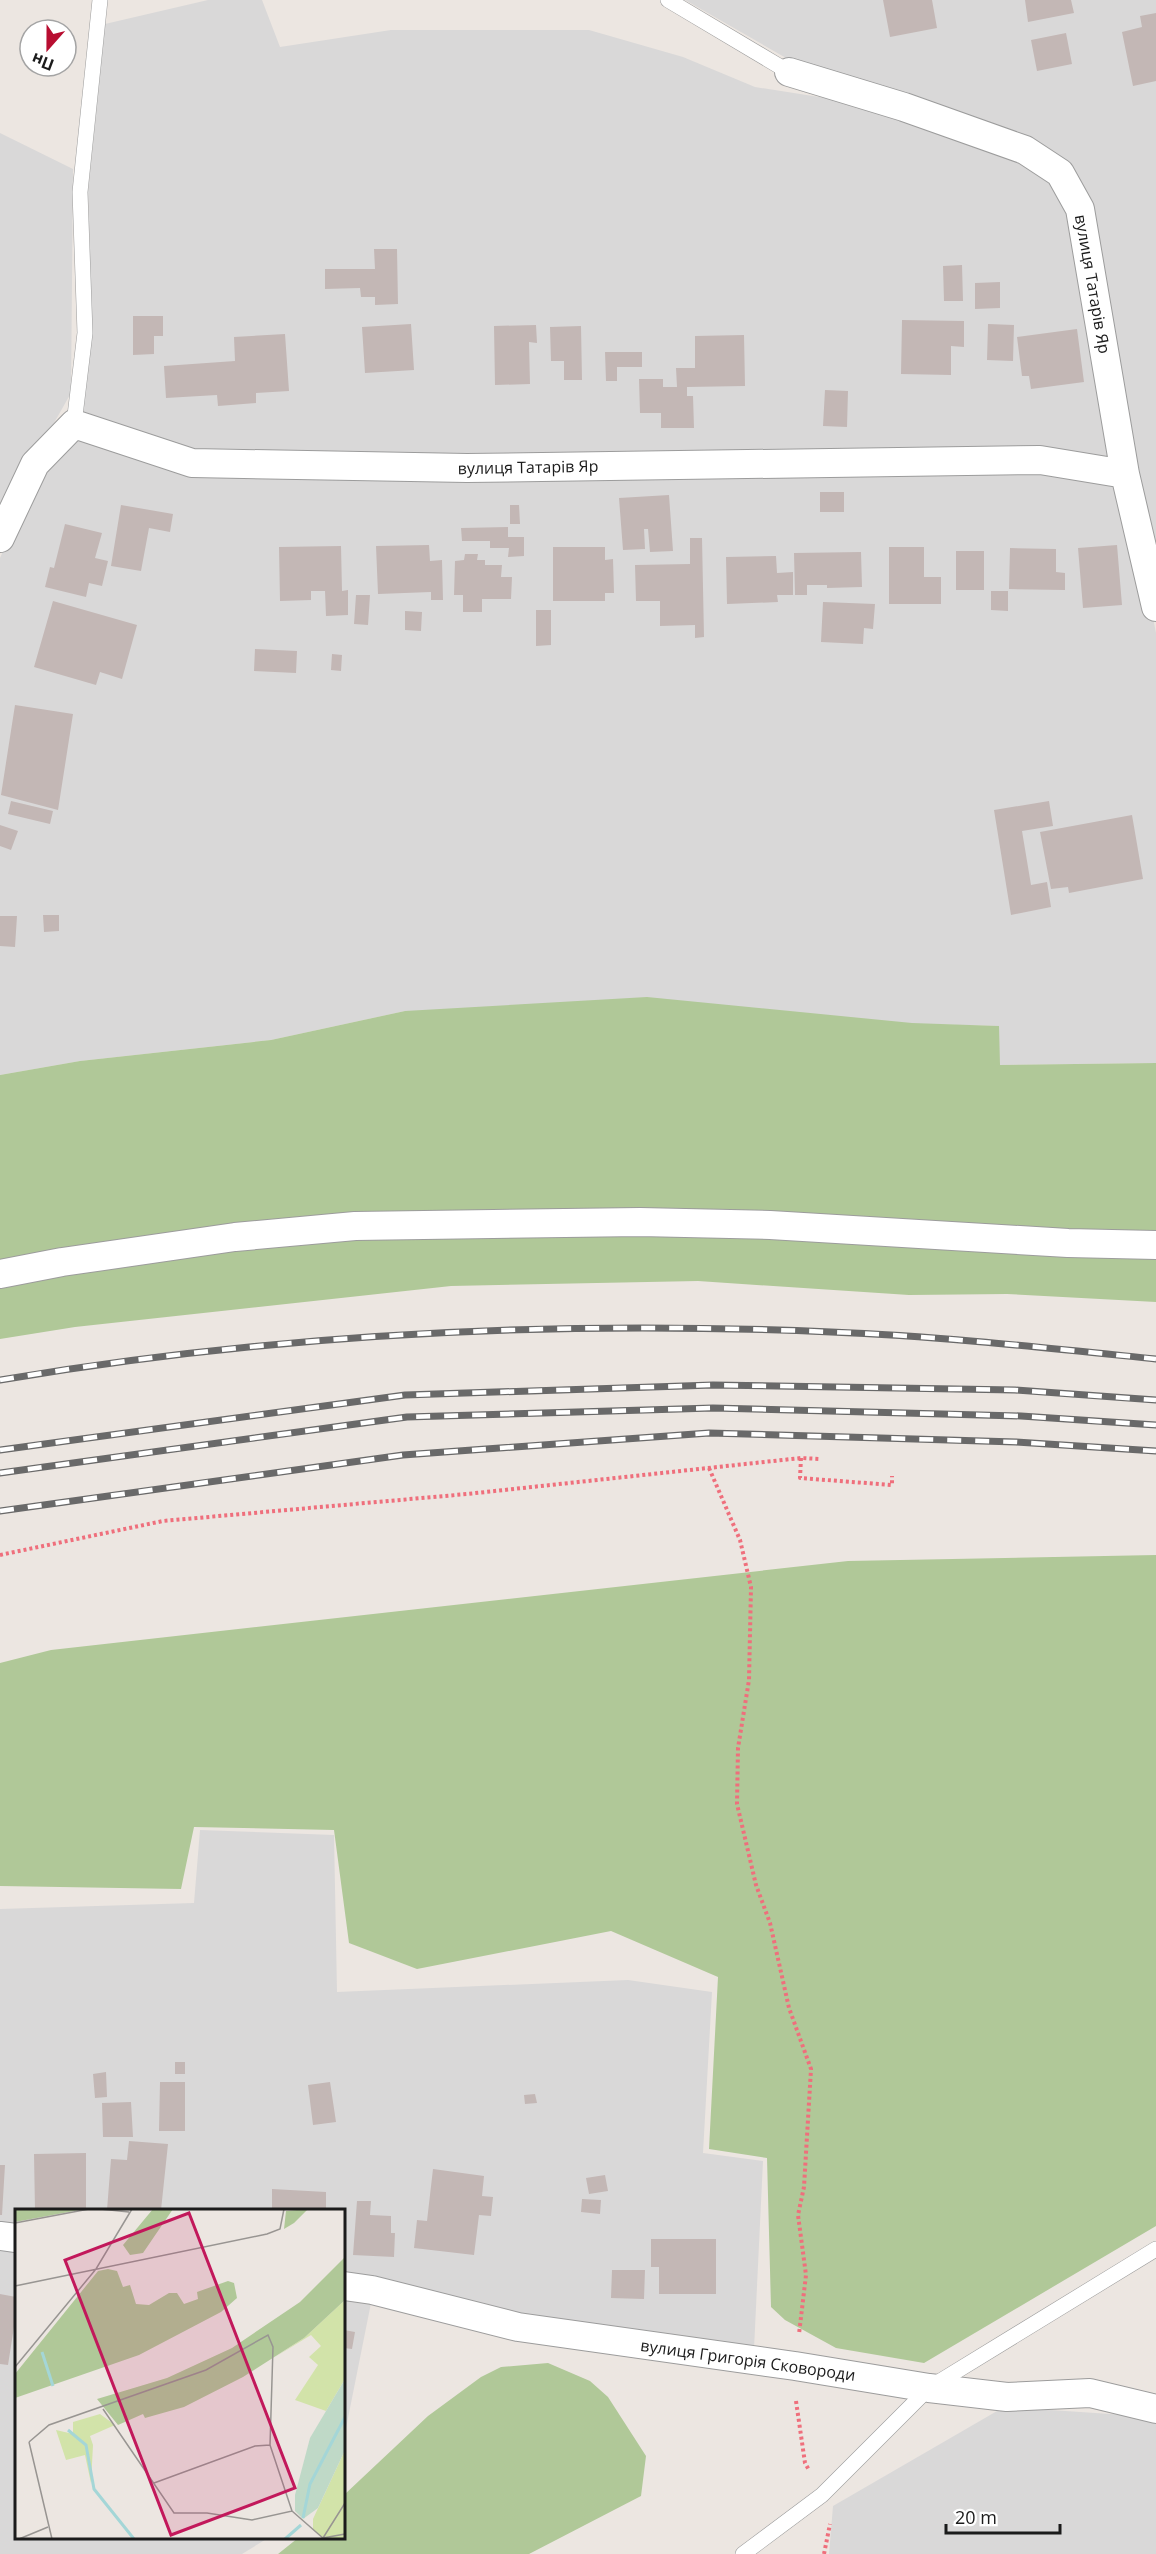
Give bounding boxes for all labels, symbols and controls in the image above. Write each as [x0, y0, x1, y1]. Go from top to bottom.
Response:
north arrow [18, 18, 78, 78]
text: Пн [28, 48, 57, 76]
street label: вулиця Татарів Яр [1070, 213, 1116, 355]
street label: вулиця Татарів Яр [457, 455, 599, 479]
inset map [15, 2209, 345, 2539]
street label: вулиця Григорія Сковороди [639, 2334, 857, 2386]
scale bar [946, 2497, 1060, 2535]
text: 20 m [955, 2505, 997, 2529]

